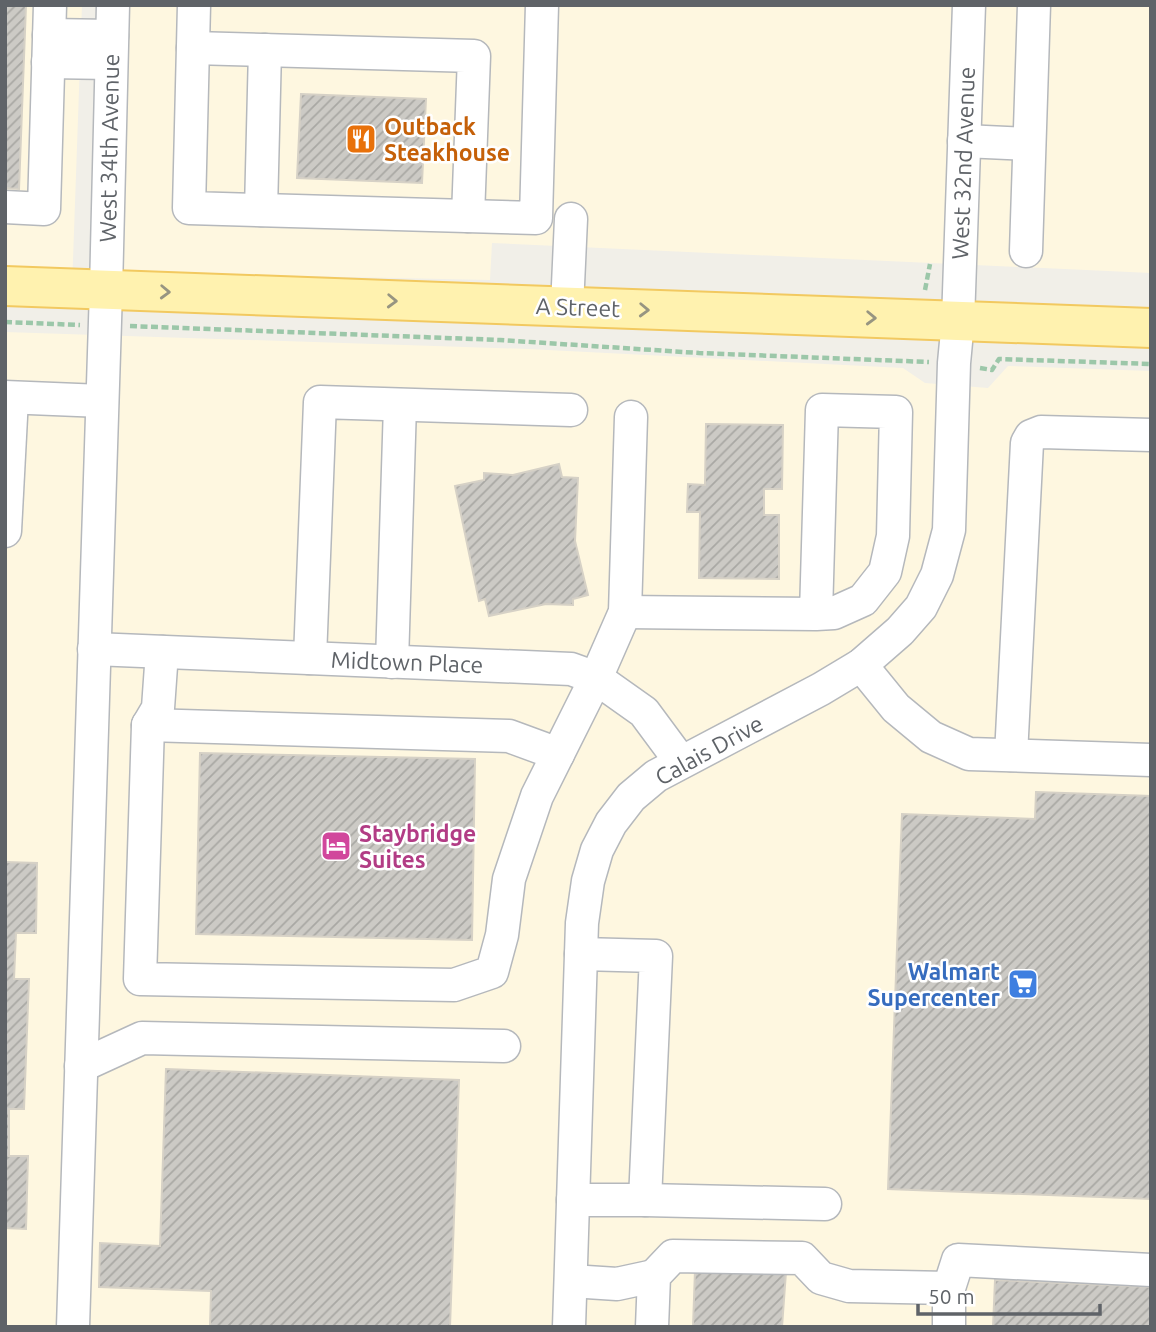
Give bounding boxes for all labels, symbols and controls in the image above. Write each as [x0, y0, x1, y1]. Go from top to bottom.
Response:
street label: West 34th Avenue [95, 53, 123, 243]
street label: West 32nd Avenue [947, 66, 979, 260]
place label: Outback Steakhouse [384, 114, 510, 165]
restaurant icon: Outback Steakhouse [344, 122, 378, 156]
one-way arrow [160, 285, 171, 300]
one-way arrow [387, 293, 398, 308]
street label: A Street [535, 293, 621, 321]
one-way arrow [639, 302, 650, 317]
one-way arrow [866, 311, 877, 326]
street label: Midtown Place [330, 647, 484, 677]
street label: Calais Drive [651, 710, 767, 790]
place label: Staybridge Suites [359, 821, 476, 872]
hotel icon: Staybridge Suites [319, 829, 353, 863]
place label: Walmart Supercenter [867, 959, 1001, 1010]
supermarket icon: Walmart Supercenter [1006, 967, 1040, 1001]
scale bar [918, 1272, 1100, 1316]
text: 50 m [928, 1284, 975, 1308]

